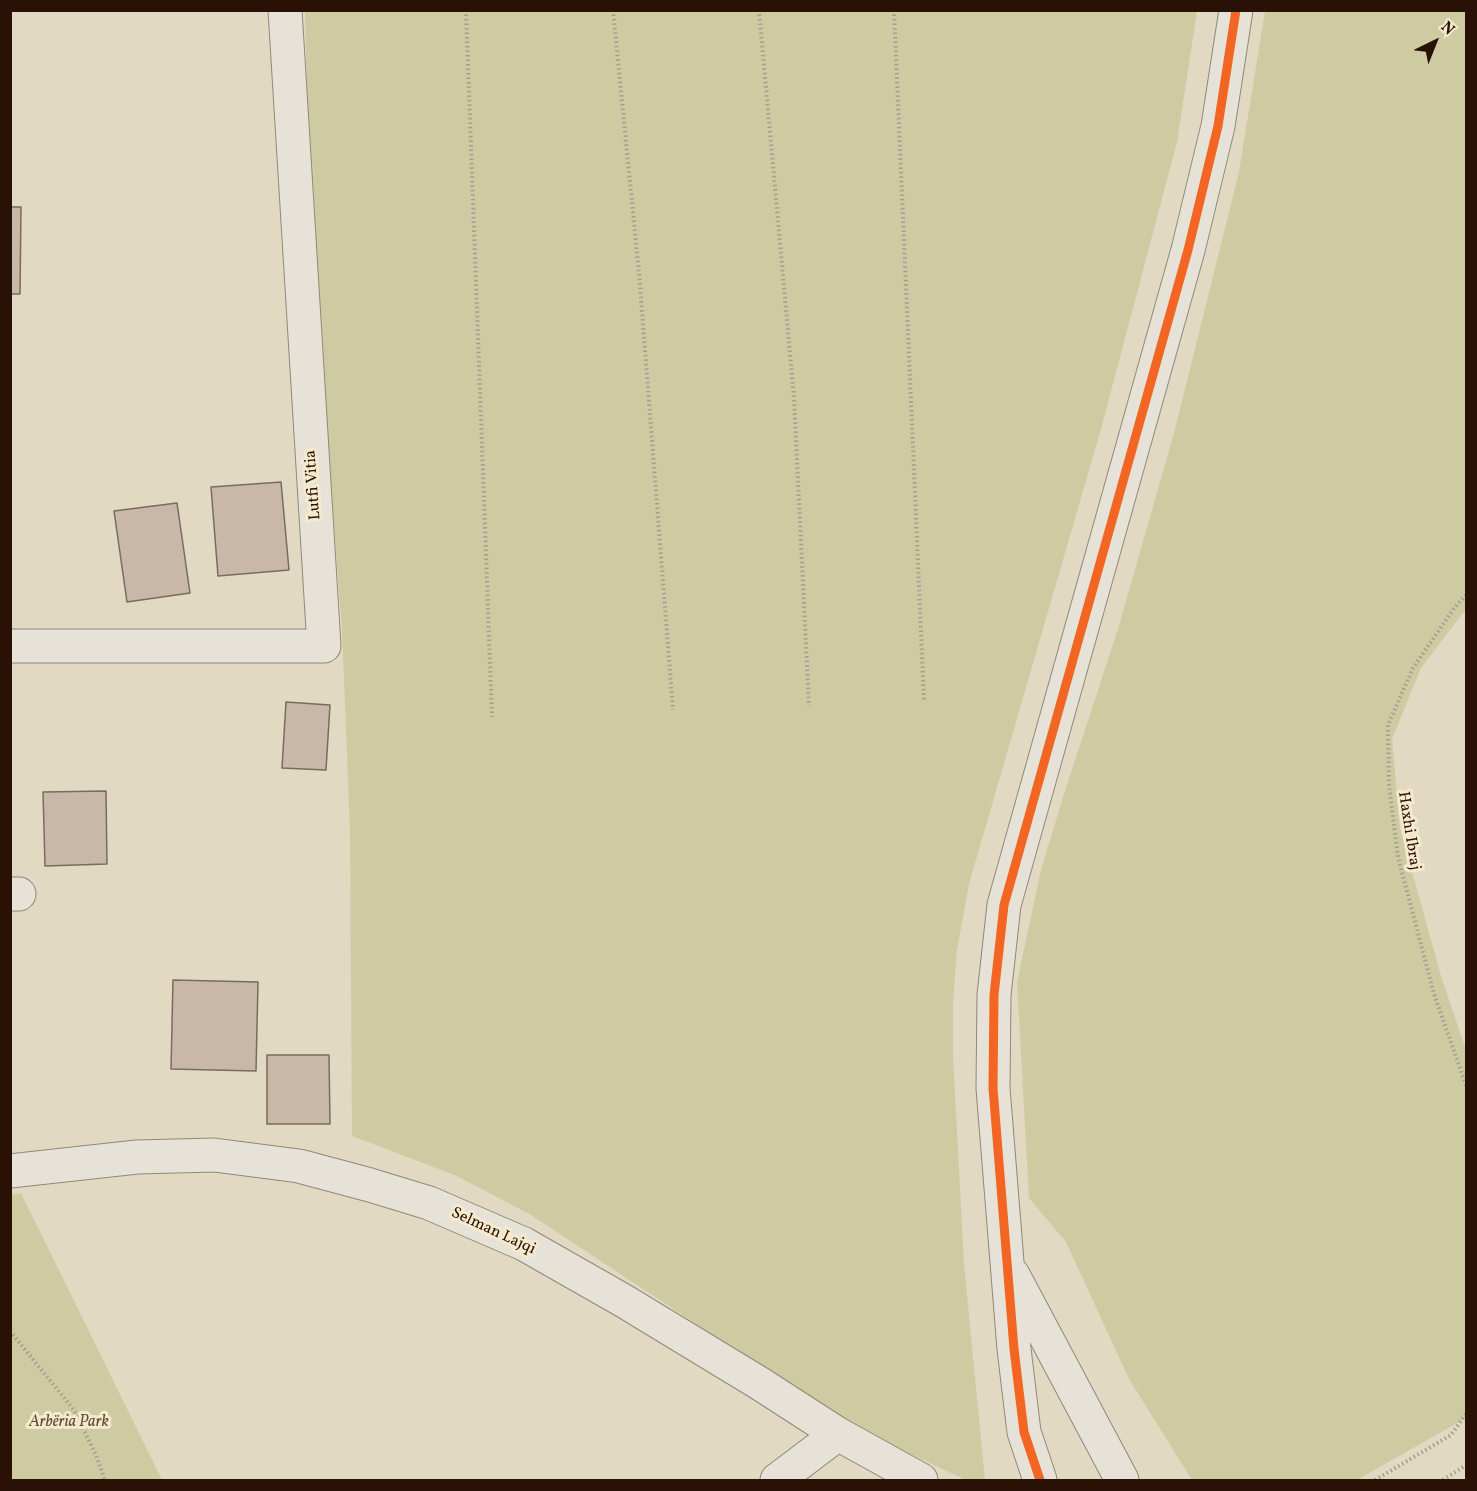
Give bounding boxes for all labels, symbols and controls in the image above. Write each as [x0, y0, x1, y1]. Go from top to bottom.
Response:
north arrow [1405, 12, 1465, 72]
text: N [1436, 17, 1459, 41]
street label: Lutfi Vitia [302, 449, 326, 521]
street label: Haxhi Ibraj [1392, 790, 1424, 872]
street label: Selman Lajqi [448, 1204, 538, 1260]
park label: Arbëria Park [29, 1413, 109, 1433]

